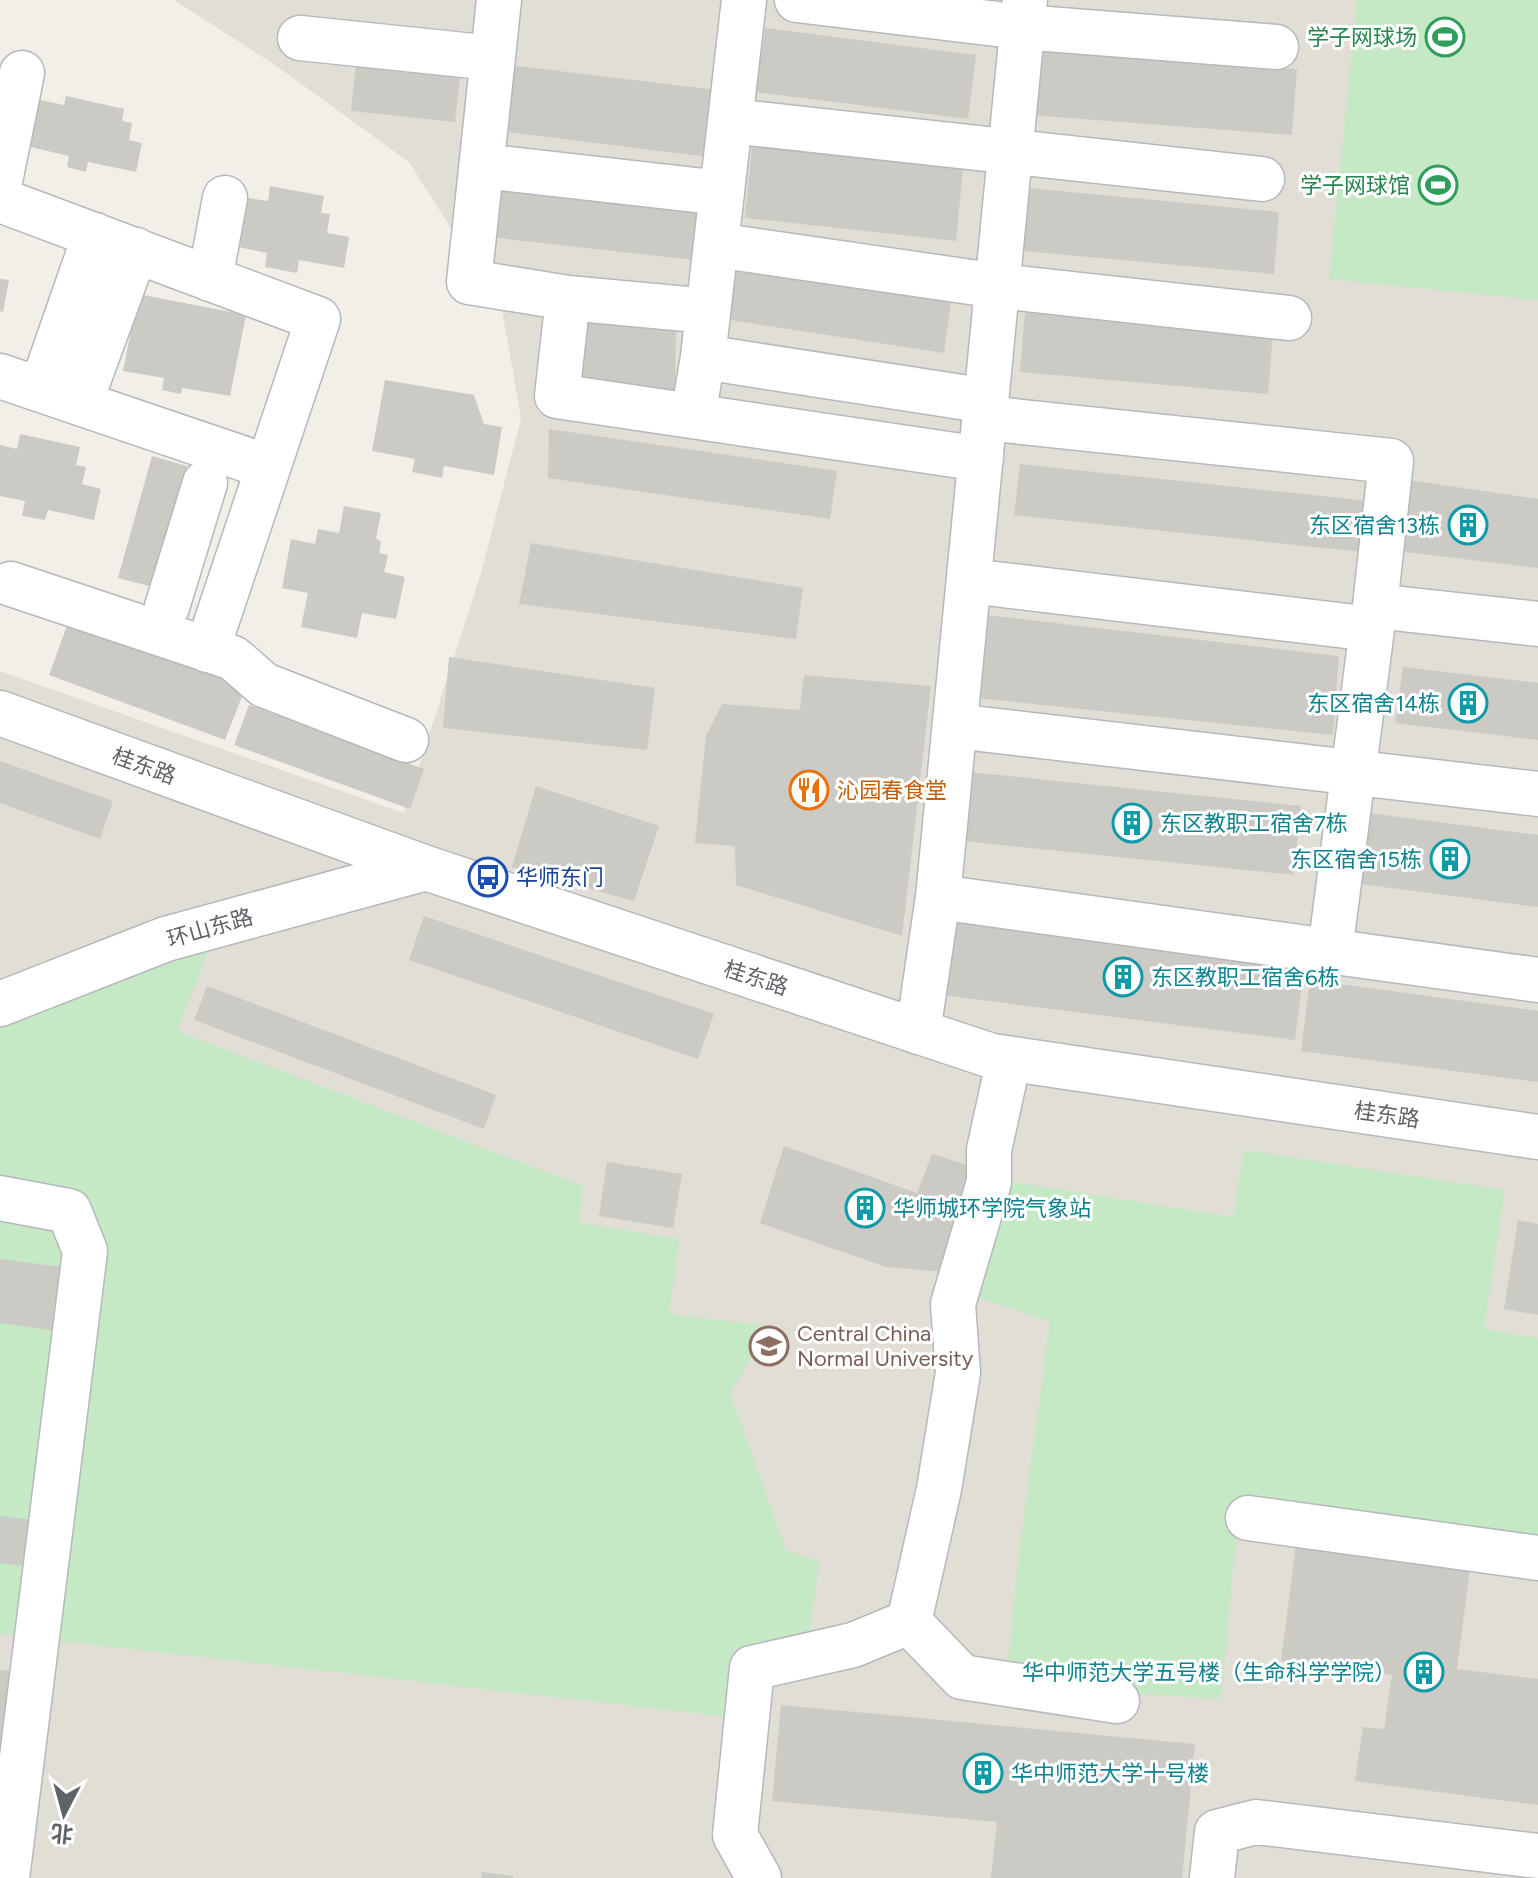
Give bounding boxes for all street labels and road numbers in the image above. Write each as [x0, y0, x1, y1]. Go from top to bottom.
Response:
street label: 桂东路 [108, 742, 180, 790]
street label: 环山东路 [164, 903, 256, 953]
street label: 桂东路 [720, 955, 792, 1001]
street label: 桂东路 [1352, 1097, 1422, 1133]

